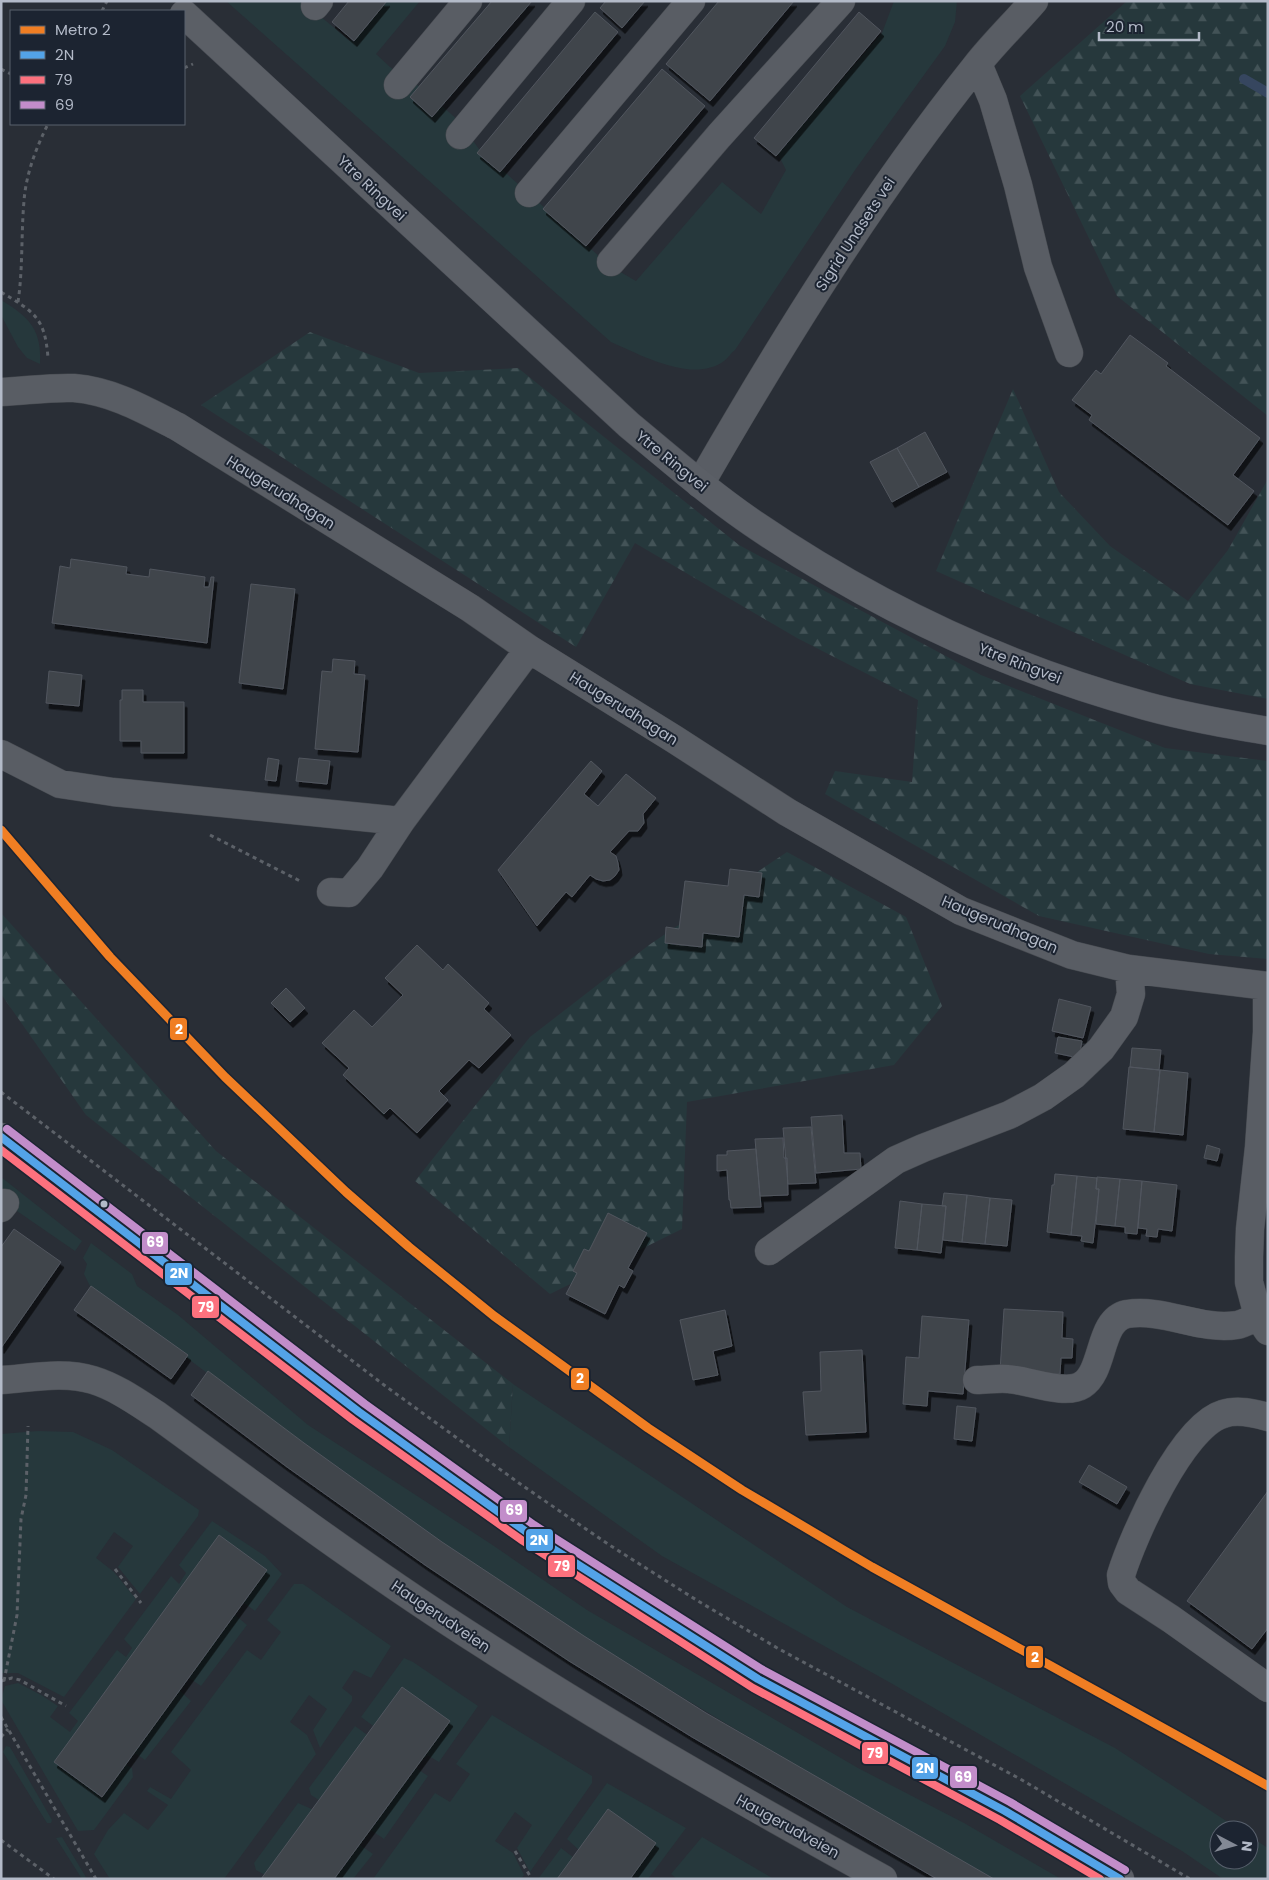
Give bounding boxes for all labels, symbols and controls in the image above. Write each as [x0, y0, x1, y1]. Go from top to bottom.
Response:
legend [10, 10, 185, 125]
scale bar [1099, 10, 1199, 42]
text: 20 m [1106, 16, 1144, 37]
text: Metro 2 [55, 19, 111, 40]
text: 2N [55, 44, 74, 65]
text: 79 [55, 69, 73, 90]
text: 69 [55, 94, 74, 115]
street label: Ytre Ringvei [333, 151, 411, 225]
street label: Sigrid Undsets vei [810, 173, 900, 295]
street label: Ytre Ringvei [632, 425, 712, 497]
street label: Haugerudhagan [223, 450, 339, 534]
street label: Ytre Ringvei [976, 638, 1064, 688]
street label: Haugerudhagan [566, 666, 682, 750]
street label: Haugerudhagan [939, 890, 1061, 958]
line badge: 2 [169, 1017, 188, 1041]
text: 2 [175, 1019, 183, 1039]
unlabelled marker [99, 1199, 109, 1209]
line badge: 69 [141, 1231, 169, 1255]
text: 69 [146, 1232, 164, 1252]
line badge: 2N [164, 1262, 193, 1286]
text: 2N [170, 1263, 188, 1283]
line badge: 79 [191, 1295, 220, 1319]
text: 79 [198, 1297, 214, 1317]
line badge: 2 [570, 1367, 590, 1391]
text: 2 [576, 1368, 584, 1388]
line badge: 69 [499, 1499, 528, 1523]
text: 69 [505, 1500, 523, 1520]
line badge: 2N [525, 1528, 554, 1552]
text: 2N [530, 1530, 548, 1550]
line badge: 79 [547, 1554, 576, 1578]
text: 79 [554, 1556, 570, 1576]
street label: Haugerudveien [387, 1575, 495, 1657]
line badge: 2 [1025, 1645, 1044, 1669]
text: 2 [1031, 1647, 1039, 1667]
line badge: 79 [861, 1741, 889, 1765]
text: 79 [867, 1743, 883, 1763]
line badge: 2N [911, 1756, 939, 1780]
text: 2N [916, 1758, 934, 1778]
line badge: 69 [949, 1765, 978, 1789]
text: 69 [954, 1767, 972, 1787]
street label: Haugerudveien [733, 1789, 843, 1863]
north arrow [1209, 1820, 1259, 1870]
text: N [1236, 1840, 1257, 1853]

